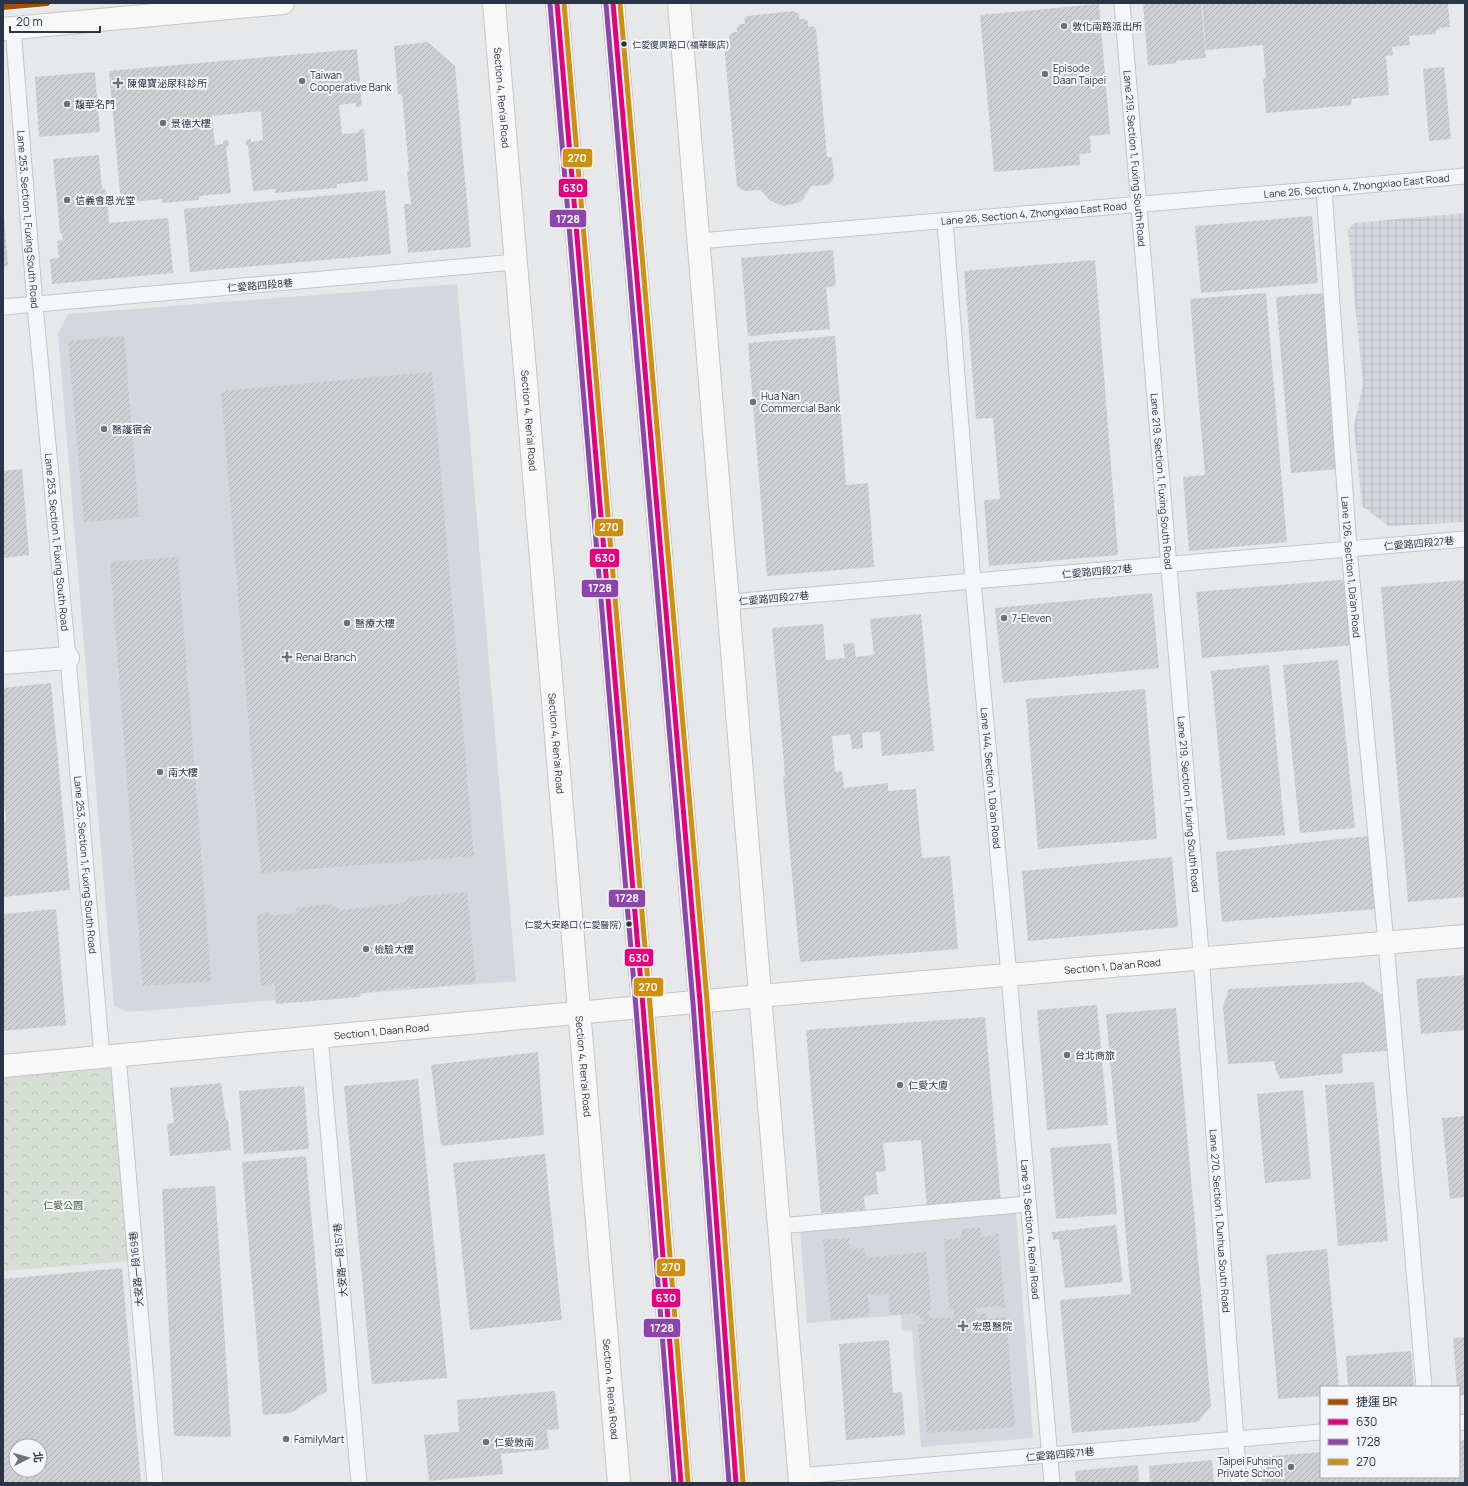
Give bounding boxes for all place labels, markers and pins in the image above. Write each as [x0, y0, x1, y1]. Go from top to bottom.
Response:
place label: 敦化南路派出所 [1072, 19, 1142, 33]
marker: 敦化南路派出所 [1059, 21, 1069, 31]
place label: 仁愛復興路口(福華飯店) [632, 38, 730, 51]
marker: 仁愛復興路口(福華飯店) [619, 39, 629, 49]
place label: Episode Daan Taipei [1053, 61, 1106, 87]
place label: Taiwan Cooperative Bank [310, 68, 392, 94]
marker: Episode Daan Taipei [1040, 69, 1050, 79]
place label: 陳偉寶泌尿科診所 [127, 76, 207, 90]
marker: Taiwan Cooperative Bank [297, 76, 307, 86]
marker: 陳偉寶泌尿科診所 [112, 77, 124, 89]
place label: 馥華名門 [75, 97, 115, 111]
marker: 馥華名門 [62, 99, 72, 109]
place label: 景德大樓 [171, 116, 211, 130]
marker: 景德大樓 [158, 118, 168, 128]
place label: 信義會恩光堂 [75, 193, 135, 207]
marker: 信義會恩光堂 [62, 195, 72, 205]
place label: Hua Nan Commercial Bank [761, 389, 842, 415]
marker: Hua Nan Commercial Bank [748, 397, 758, 407]
place label: 醫護宿舍 [112, 422, 152, 436]
marker: 醫護宿舍 [99, 424, 109, 434]
place label: 7-Eleven [1012, 611, 1051, 625]
marker: 7-Eleven [999, 613, 1009, 623]
place label: 醫療大樓 [355, 616, 395, 630]
marker: 醫療大樓 [342, 618, 352, 628]
place label: Renai Branch [296, 650, 356, 664]
marker: Renai Branch [281, 651, 293, 663]
place label: 南大樓 [168, 765, 198, 779]
marker: 南大樓 [155, 767, 165, 777]
place label: 仁愛大安路口(仁愛醫院) [524, 918, 622, 931]
marker: 仁愛大安路口(仁愛醫院) [624, 919, 634, 929]
place label: 檢驗大樓 [374, 942, 414, 956]
marker: 檢驗大樓 [361, 944, 371, 954]
place label: 台北商旅 [1075, 1048, 1115, 1062]
marker: 台北商旅 [1062, 1050, 1072, 1060]
place label: 仁愛大廈 [908, 1078, 948, 1092]
marker: 仁愛大廈 [895, 1080, 905, 1090]
place label: 宏恩醫院 [972, 1319, 1012, 1333]
marker: 宏恩醫院 [957, 1320, 969, 1332]
place label: FamilyMart [294, 1432, 344, 1446]
marker: FamilyMart [281, 1434, 291, 1444]
place label: 仁愛敦南 [494, 1435, 534, 1449]
marker: 仁愛敦南 [481, 1437, 491, 1447]
place label: Taipei Fuhsing Private School [1217, 1454, 1283, 1480]
marker: Taipei Fuhsing Private School [1286, 1462, 1296, 1472]

